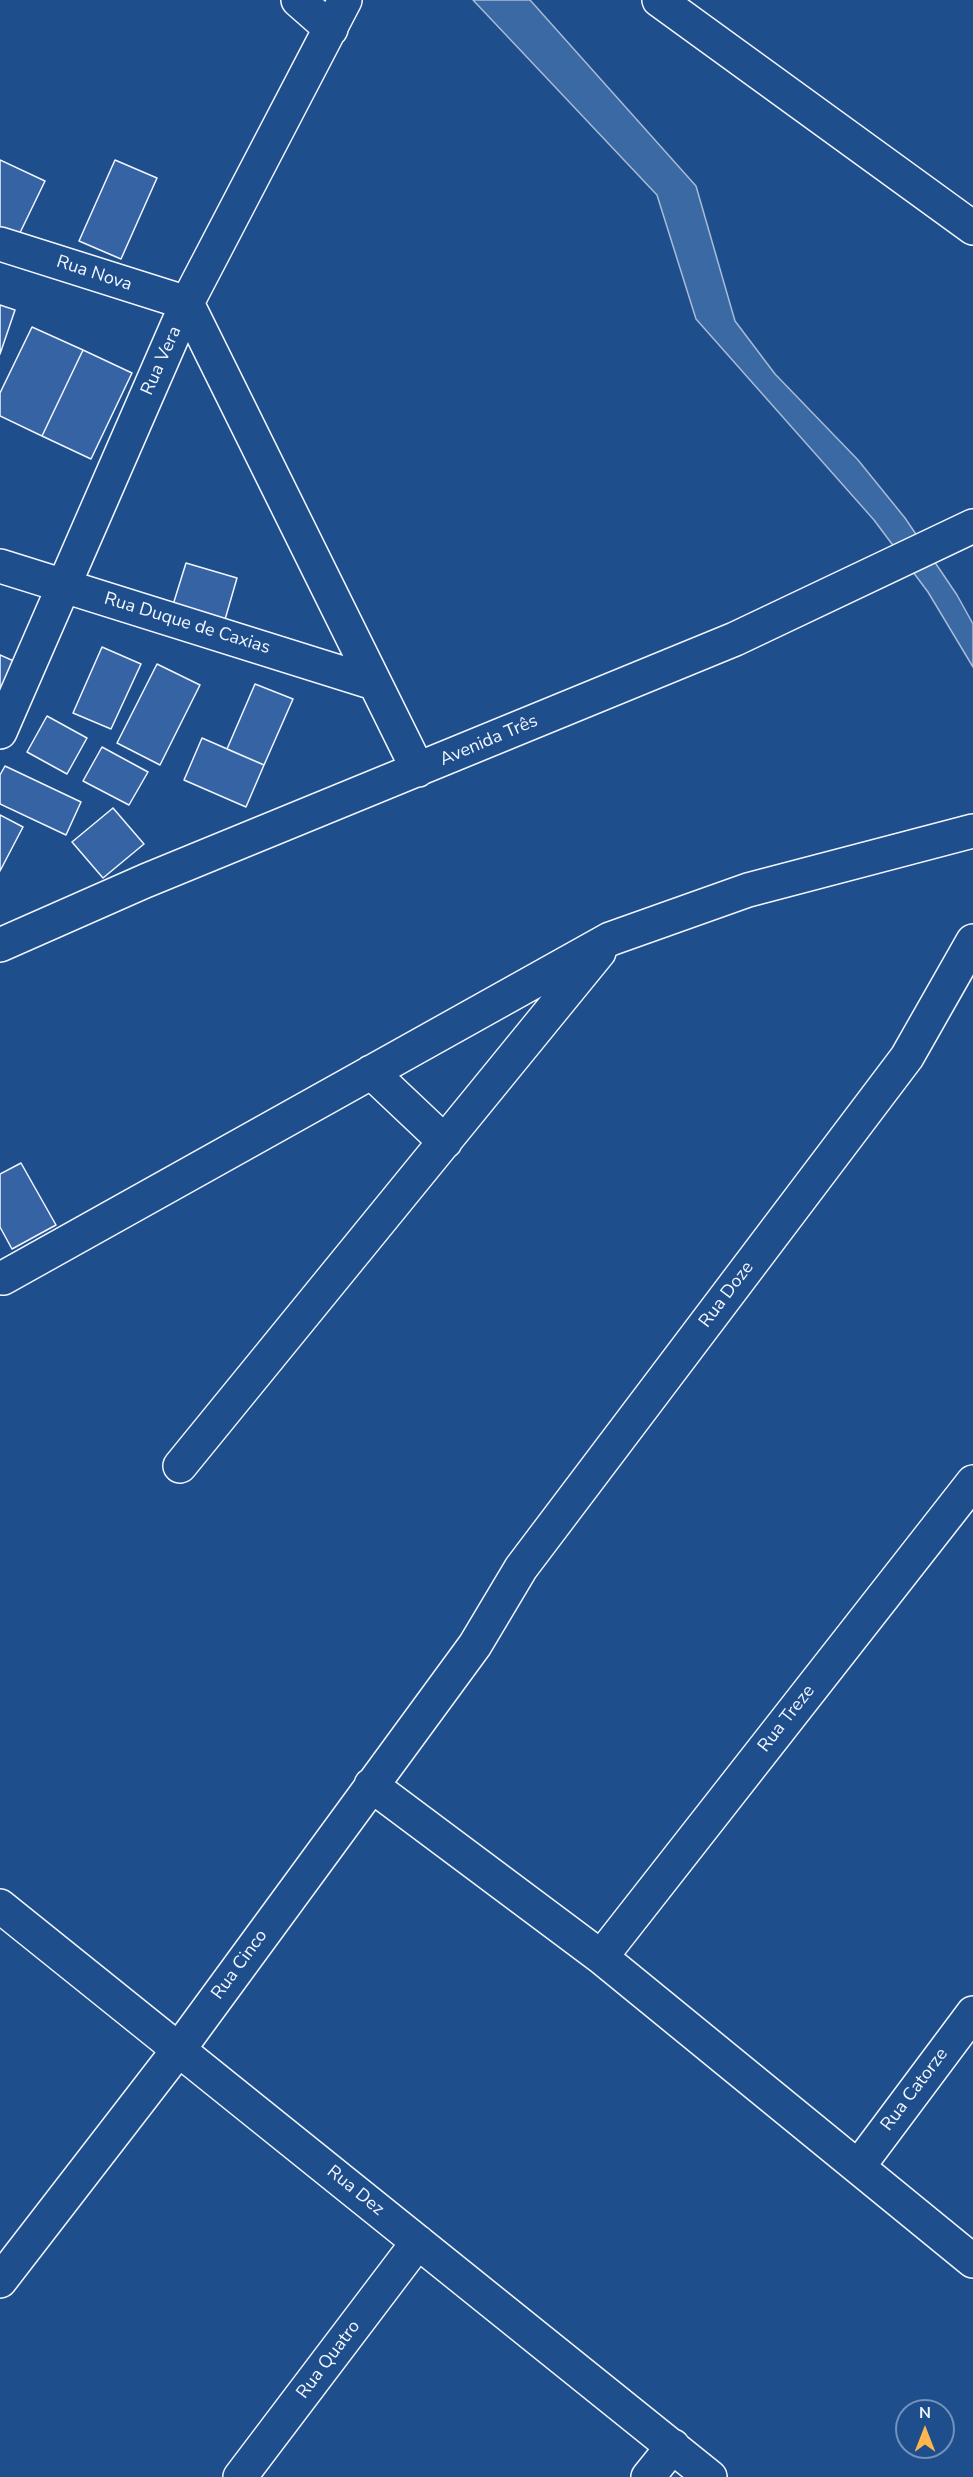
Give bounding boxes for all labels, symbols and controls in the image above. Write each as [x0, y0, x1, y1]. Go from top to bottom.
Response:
street label: Rua Nova [54, 252, 134, 296]
street label: Rua Vera [137, 323, 187, 399]
street label: Rua Duque de Caxias [101, 588, 273, 660]
street label: Avenida Três [437, 711, 541, 771]
street label: Rua Doze [695, 1258, 759, 1332]
street label: Rua Treze [754, 1681, 820, 1757]
street label: Rua Cinco [207, 1926, 273, 2004]
street label: Rua Catorze [877, 2044, 953, 2136]
street label: Rua Dez [322, 2161, 388, 2221]
street label: Rua Quatro [293, 2317, 365, 2403]
north arrow [895, 2399, 955, 2459]
text: N [919, 2402, 931, 2424]

